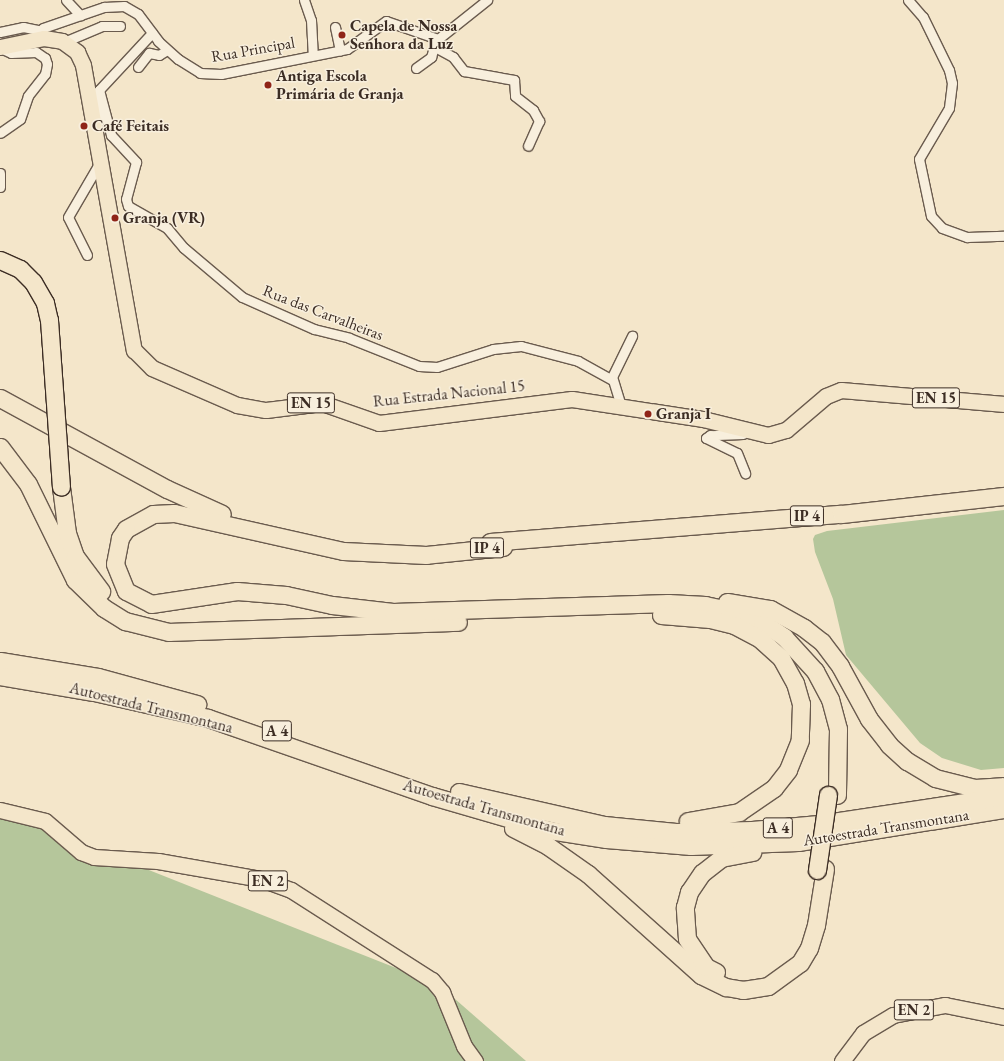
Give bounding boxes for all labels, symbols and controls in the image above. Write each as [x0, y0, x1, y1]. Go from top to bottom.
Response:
place label: Capela de Nossa Senhora da Luz [350, 16, 457, 54]
marker: Capela de Nossa Senhora da Luz [337, 30, 347, 40]
street label: Rua Principal [210, 33, 296, 67]
place label: Antiga Escola Primária de Granja [276, 66, 403, 104]
marker: Antiga Escola Primária de Granja [263, 80, 273, 90]
place label: Café Feitais [92, 116, 169, 136]
marker: Café Feitais [79, 121, 89, 131]
place label: Granja (VR) [123, 208, 205, 228]
marker: Granja (VR) [110, 213, 120, 223]
street label: Rua das Carvalheiras [260, 281, 386, 345]
street label: Rua Estrada Nacional 15 [372, 376, 526, 412]
road number: EN 15 [911, 385, 961, 411]
road number: EN 15 [286, 390, 336, 416]
place label: Granja I [656, 404, 711, 424]
marker: Granja I [643, 409, 653, 419]
road number: IP 4 [789, 503, 825, 529]
road number: IP 4 [469, 535, 505, 561]
street label: Autoestrada Transmontana [67, 678, 235, 738]
road number: A 4 [261, 718, 293, 744]
street label: Autoestrada Transmontana [401, 776, 567, 840]
street label: Autoestrada Transmontana [802, 805, 970, 851]
road number: A 4 [762, 815, 794, 841]
road number: EN 2 [247, 868, 289, 894]
road number: EN 2 [893, 997, 935, 1023]

